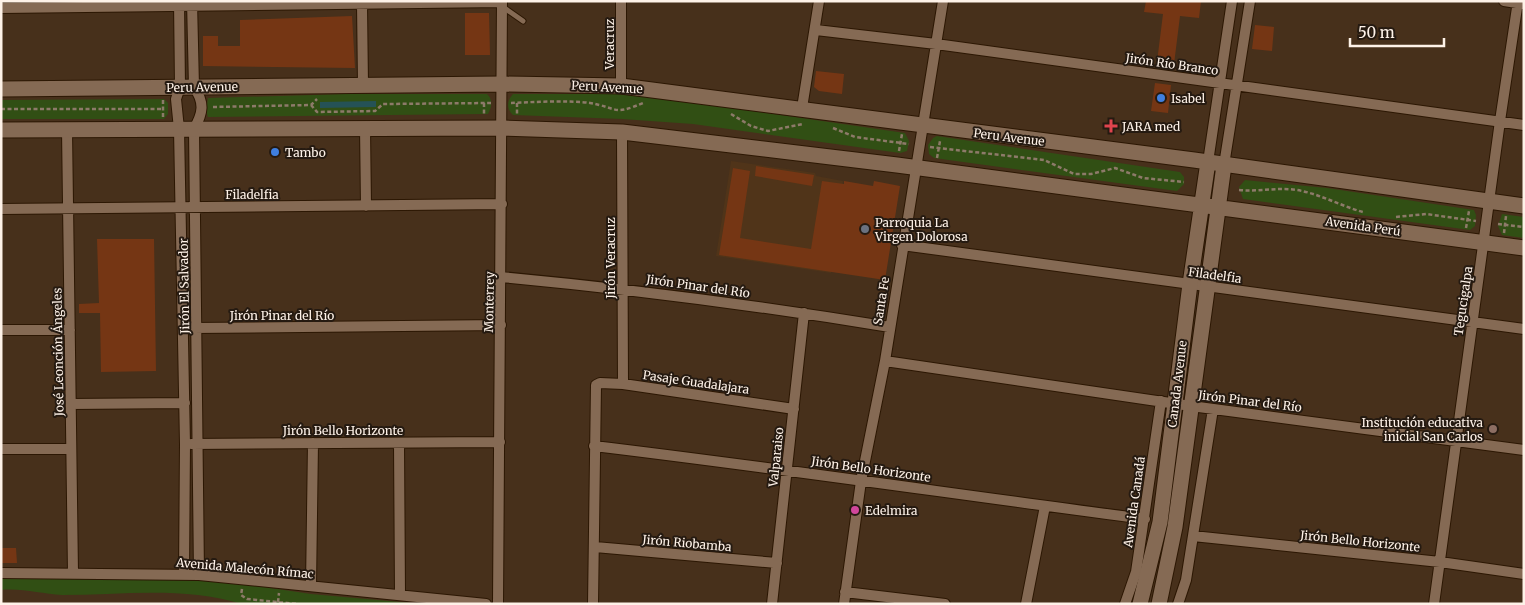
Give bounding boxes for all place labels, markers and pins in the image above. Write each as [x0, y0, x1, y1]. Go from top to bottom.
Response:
place label: Isabel [1171, 91, 1206, 106]
marker: Isabel [1155, 92, 1167, 104]
marker: JARA med [1104, 119, 1118, 133]
place label: JARA med [1121, 119, 1180, 134]
place label: Tambo [285, 145, 326, 160]
marker: Tambo [269, 146, 281, 158]
place label: Parroquia La Virgen Dolorosa [874, 215, 968, 244]
marker: Parroquia La Virgen Dolorosa [859, 223, 871, 235]
place label: Institución educativa inicial San Carlos [1361, 415, 1484, 444]
marker: Institución educativa inicial San Carlos [1487, 423, 1499, 435]
place label: Edelmira [865, 503, 918, 518]
marker: Edelmira [849, 504, 861, 516]

